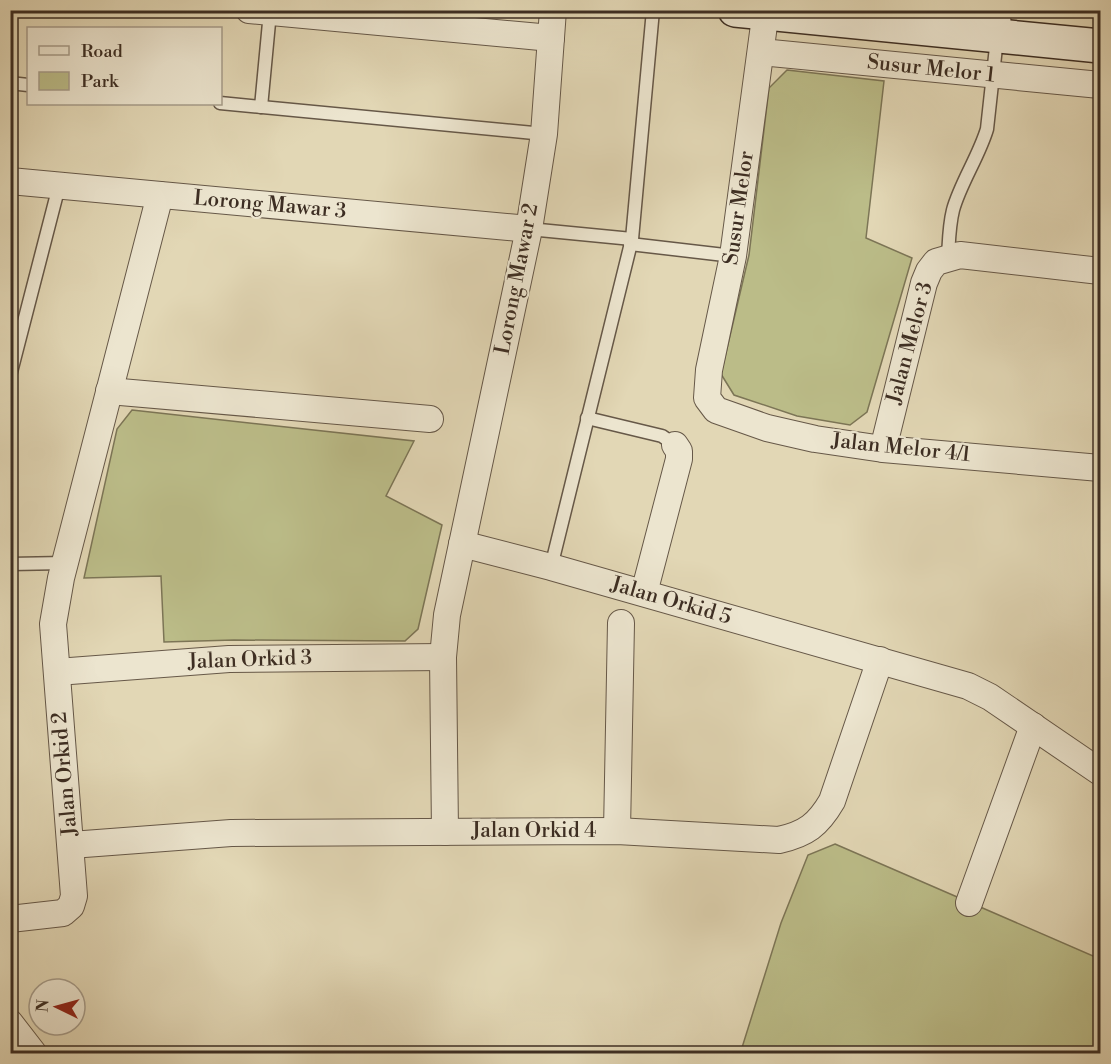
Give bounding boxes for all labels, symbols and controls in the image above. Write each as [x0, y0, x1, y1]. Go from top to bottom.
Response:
legend [27, 27, 222, 105]
text: Road [81, 40, 124, 63]
street label: Susur Melor 1 [866, 49, 996, 89]
text: Park [81, 70, 120, 93]
street label: Susur Melor [718, 149, 760, 267]
street label: Lorong Mawar 3 [192, 185, 348, 225]
street label: Lorong Mawar 2 [490, 201, 544, 357]
street label: Jalan Melor 3 [881, 279, 939, 408]
street label: Jalan Melor 4/1 [829, 428, 972, 468]
street label: Jalan Orkid 5 [607, 571, 734, 631]
street label: Jalan Orkid 3 [186, 645, 313, 675]
street label: Jalan Orkid 2 [47, 711, 83, 838]
street label: Jalan Orkid 4 [470, 818, 597, 844]
north arrow [27, 977, 87, 1037]
text: N [33, 998, 54, 1013]

